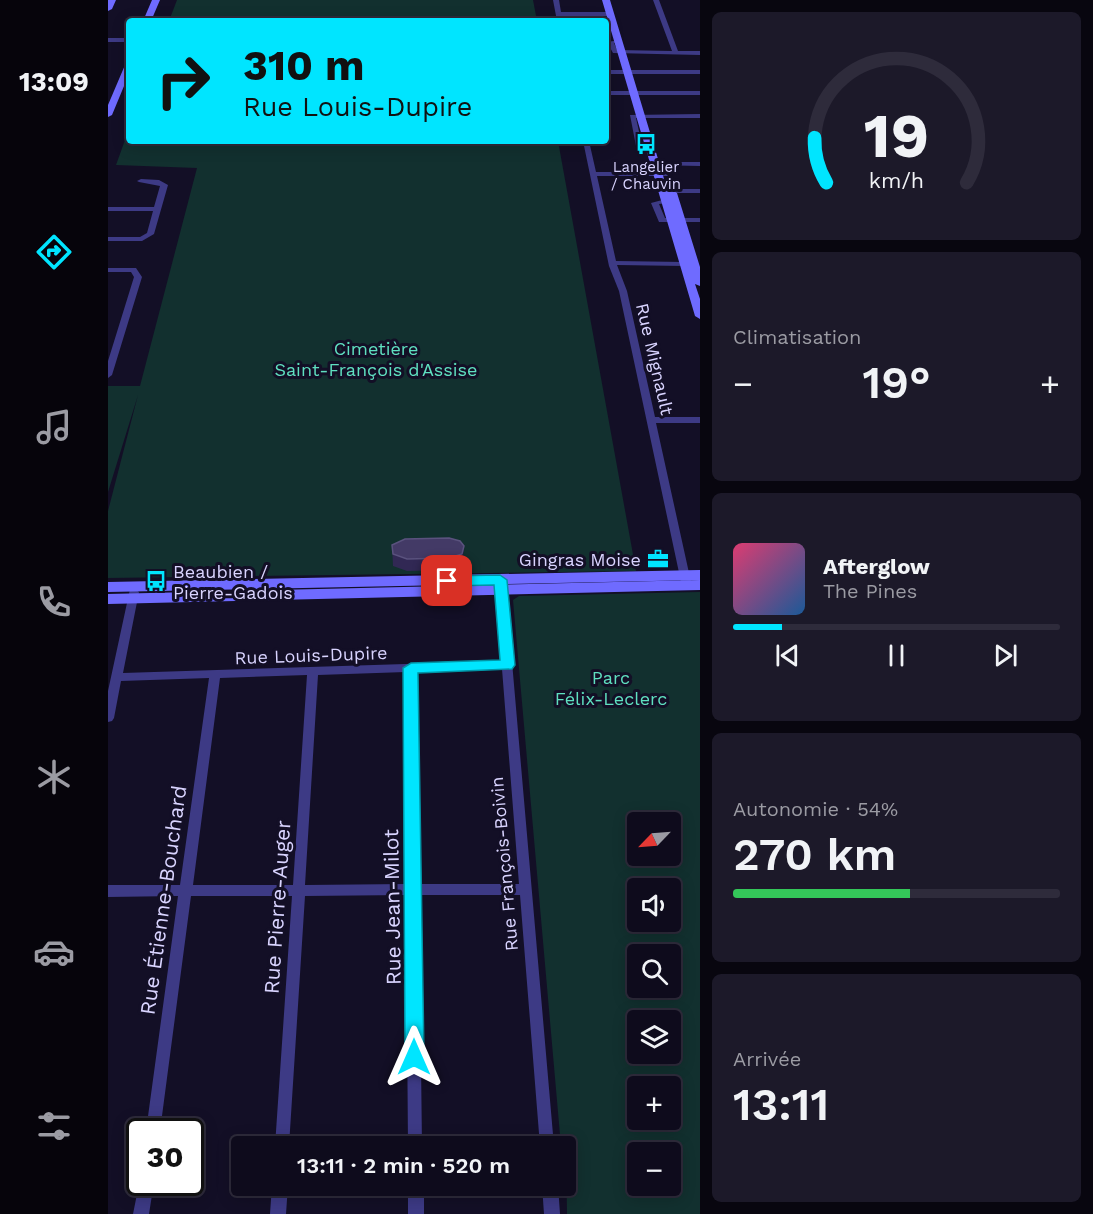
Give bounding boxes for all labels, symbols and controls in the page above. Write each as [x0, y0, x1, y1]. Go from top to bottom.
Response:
text: 310 m [243, 41, 365, 90]
icon: right [144, 42, 222, 120]
text: 13:09 [19, 66, 89, 98]
text: Rue Louis-Dupire [243, 91, 472, 123]
text: 19 [864, 99, 929, 172]
bus stop icon: Langelier / Chauvin [634, 132, 658, 156]
place label: Langelier / Chauvin [611, 158, 681, 193]
text: km/h [869, 169, 924, 194]
icon: directions [33, 231, 75, 273]
street label: Rue Mignault [632, 301, 678, 417]
text: Climatisation [733, 325, 861, 349]
park label: Cimetière Saint-François d'Assise [275, 338, 477, 380]
text: 19° [862, 356, 931, 409]
text: − [733, 364, 753, 403]
text: + [1040, 364, 1060, 403]
icon: music [33, 406, 75, 448]
office icon: Gingras Moise [646, 547, 670, 571]
place label: Gingras Moise [519, 549, 641, 570]
text: Afterglow [823, 554, 930, 579]
pin [421, 555, 472, 606]
place label: Beaubien / Pierre-Gadois [173, 561, 293, 603]
icon: arrive [430, 564, 463, 597]
bus stop icon: Beaubien / Pierre-Gadois [144, 569, 168, 593]
text: The Pines [823, 579, 917, 603]
icon: phone [33, 581, 75, 623]
icon: previous [771, 639, 804, 672]
icon: pause [880, 639, 913, 672]
icon: next [989, 639, 1022, 672]
street label: Rue Louis-Dupire [234, 642, 388, 668]
park label: Parc Félix-Leclerc [555, 667, 667, 709]
icon: climate [33, 756, 75, 798]
street label: Rue François-Boivin [486, 776, 522, 952]
street label: Rue Étienne-Bouchard [135, 784, 191, 1016]
text: Autonomie · 54% [733, 797, 898, 821]
north arrow [627, 812, 681, 866]
map controls [627, 812, 681, 1196]
street label: Rue Pierre-Auger [258, 819, 296, 995]
text: 270 km [733, 828, 896, 881]
street label: Rue Jean-Milot [378, 829, 406, 985]
button: sound [627, 878, 681, 932]
icon: car [33, 931, 75, 973]
button: search [627, 944, 681, 998]
button: layers [627, 1010, 681, 1064]
position arrow [382, 1025, 446, 1089]
text: Arrivée [733, 1047, 801, 1071]
button: + [627, 1076, 681, 1130]
text: 13:11 [733, 1078, 829, 1131]
icon: filters [33, 1105, 75, 1147]
speed limit sign: 30 [126, 1118, 204, 1196]
button: − [627, 1142, 681, 1196]
text: 13:11 · 2 min · 520 m [297, 1153, 510, 1178]

